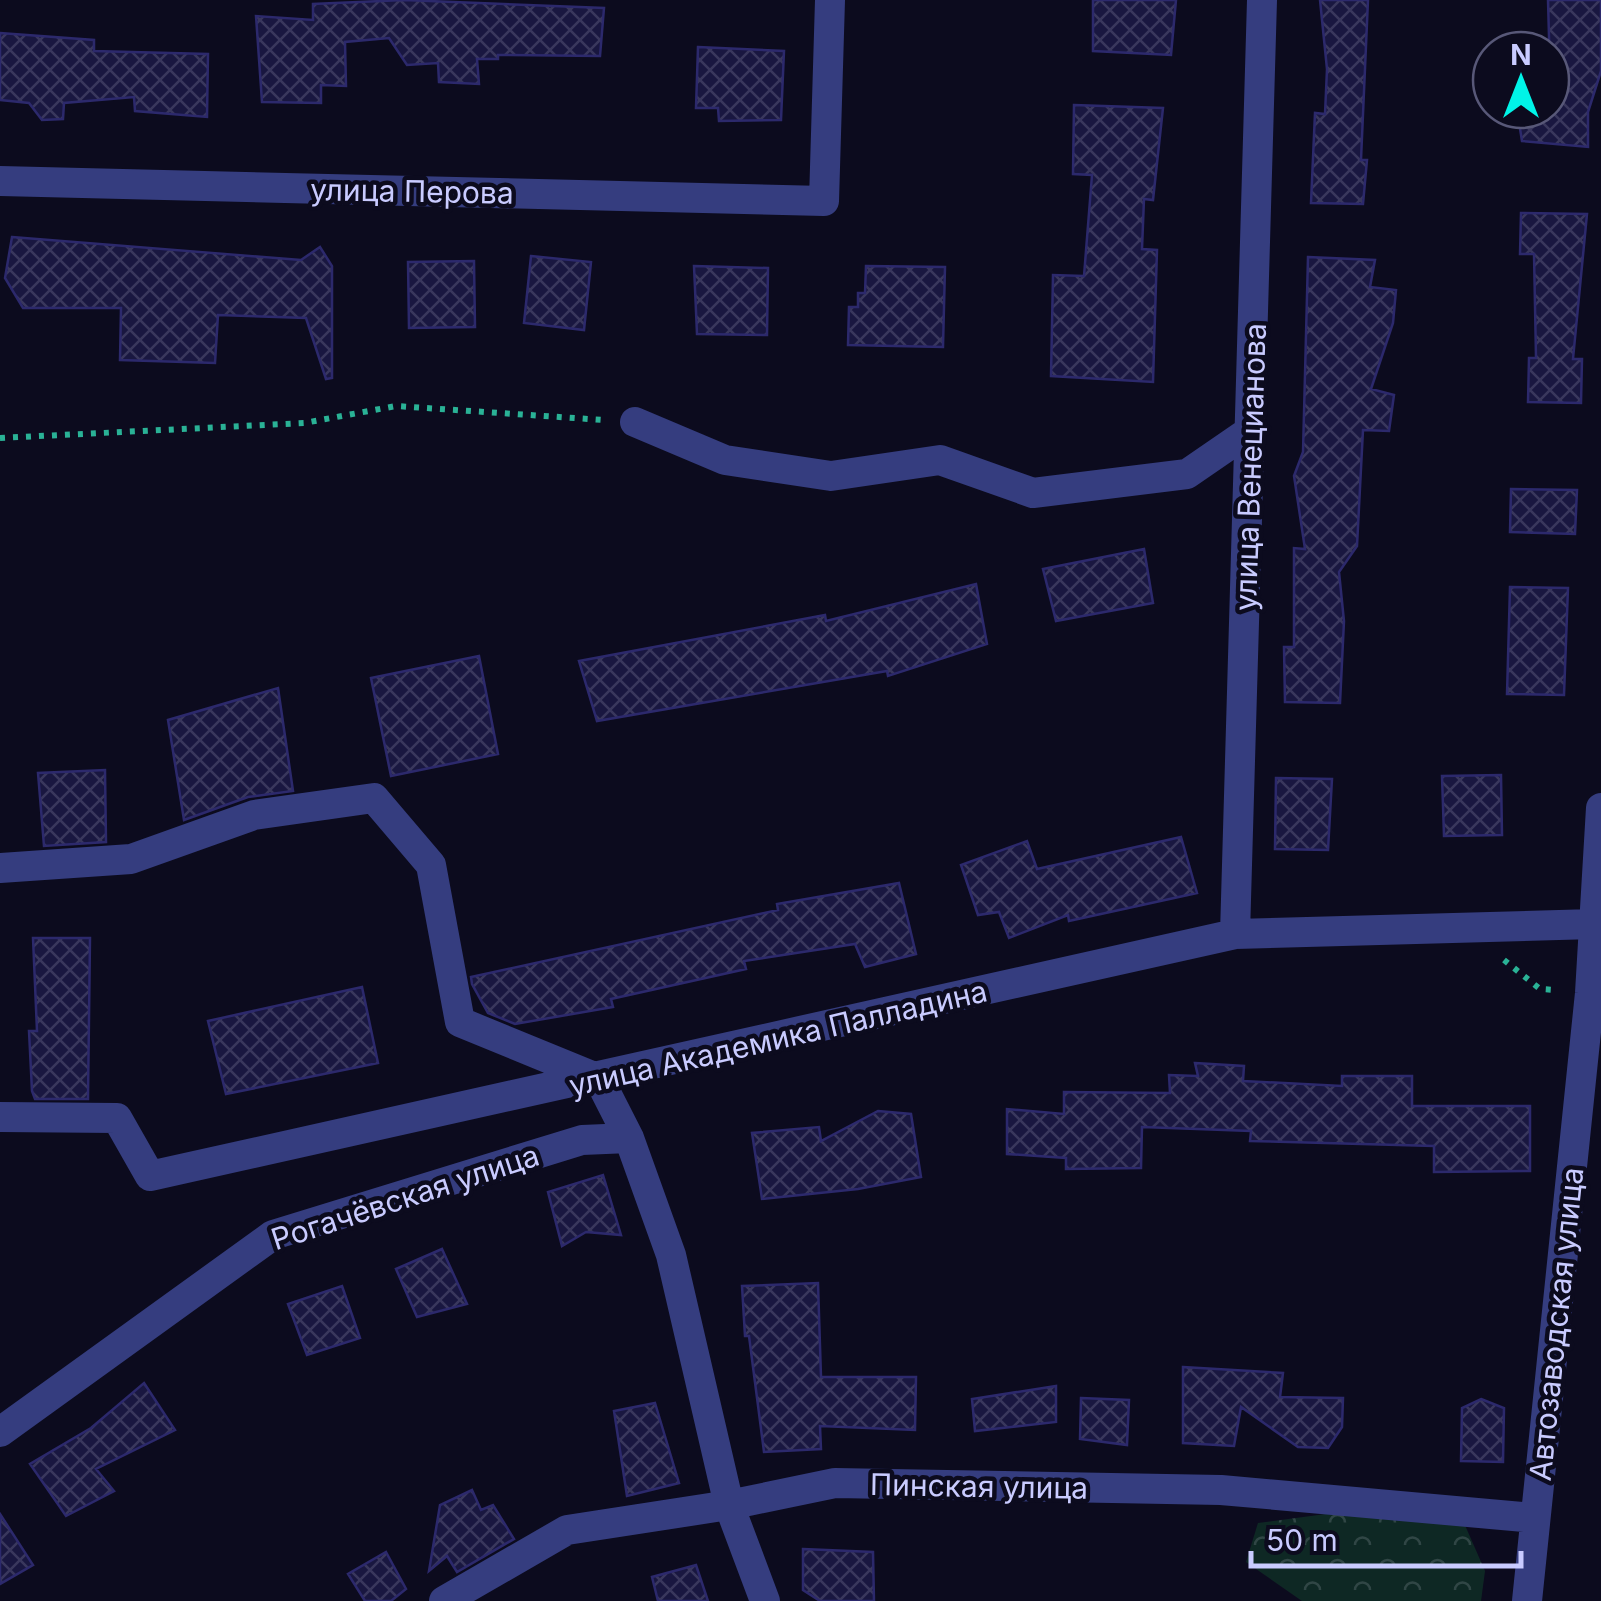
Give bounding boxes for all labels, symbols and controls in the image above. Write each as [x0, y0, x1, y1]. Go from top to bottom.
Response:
north arrow [1471, 30, 1571, 130]
text: N [1510, 38, 1532, 72]
street label: улица Перова [310, 171, 514, 211]
street label: улица Венецианова [1227, 322, 1273, 612]
street label: улица Академика Палладина [565, 972, 991, 1104]
street label: Рогачёвская улица [267, 1137, 543, 1257]
street label: Автозаводская улица [1522, 1165, 1590, 1483]
street label: Пинская улица [870, 1466, 1088, 1506]
scale bar [1251, 1506, 1521, 1568]
text: 50 m [1266, 1522, 1338, 1558]

